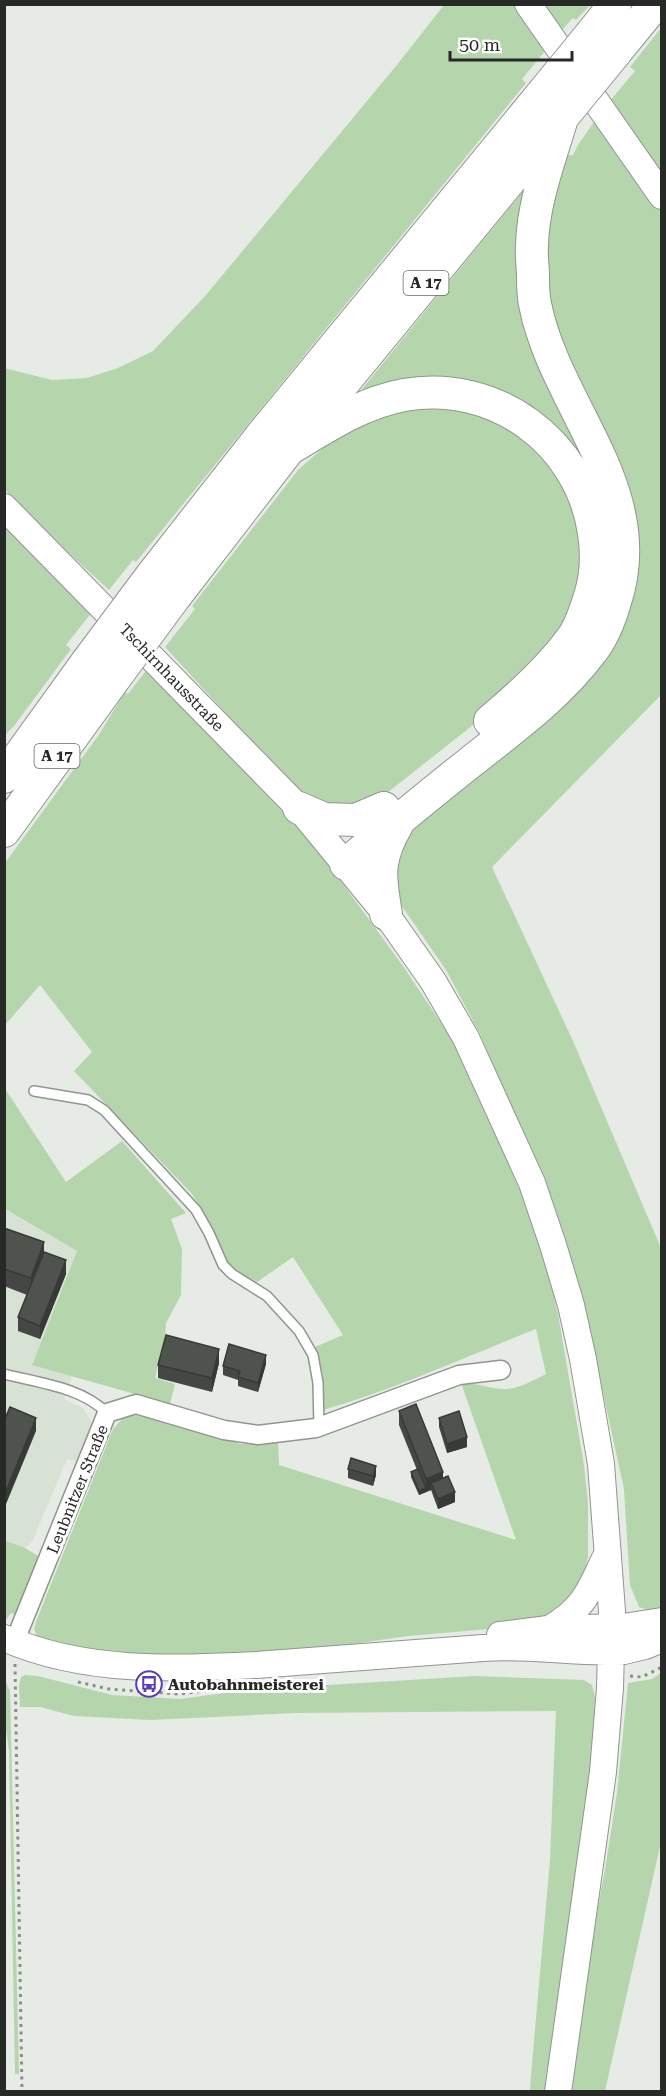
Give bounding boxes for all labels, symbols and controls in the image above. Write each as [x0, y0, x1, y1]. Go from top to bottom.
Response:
scale bar [450, 24, 572, 62]
text: 50 m [459, 34, 500, 55]
road number: A 17 [404, 271, 448, 295]
street label: Tschirnhausstraße [115, 620, 228, 735]
road number: A 17 [34, 744, 80, 768]
street label: Leubnitzer Straße [43, 1422, 112, 1556]
bus stop icon: Autobahnmeisterei [134, 1669, 164, 1699]
place label: Autobahnmeisterei [168, 1675, 325, 1694]

